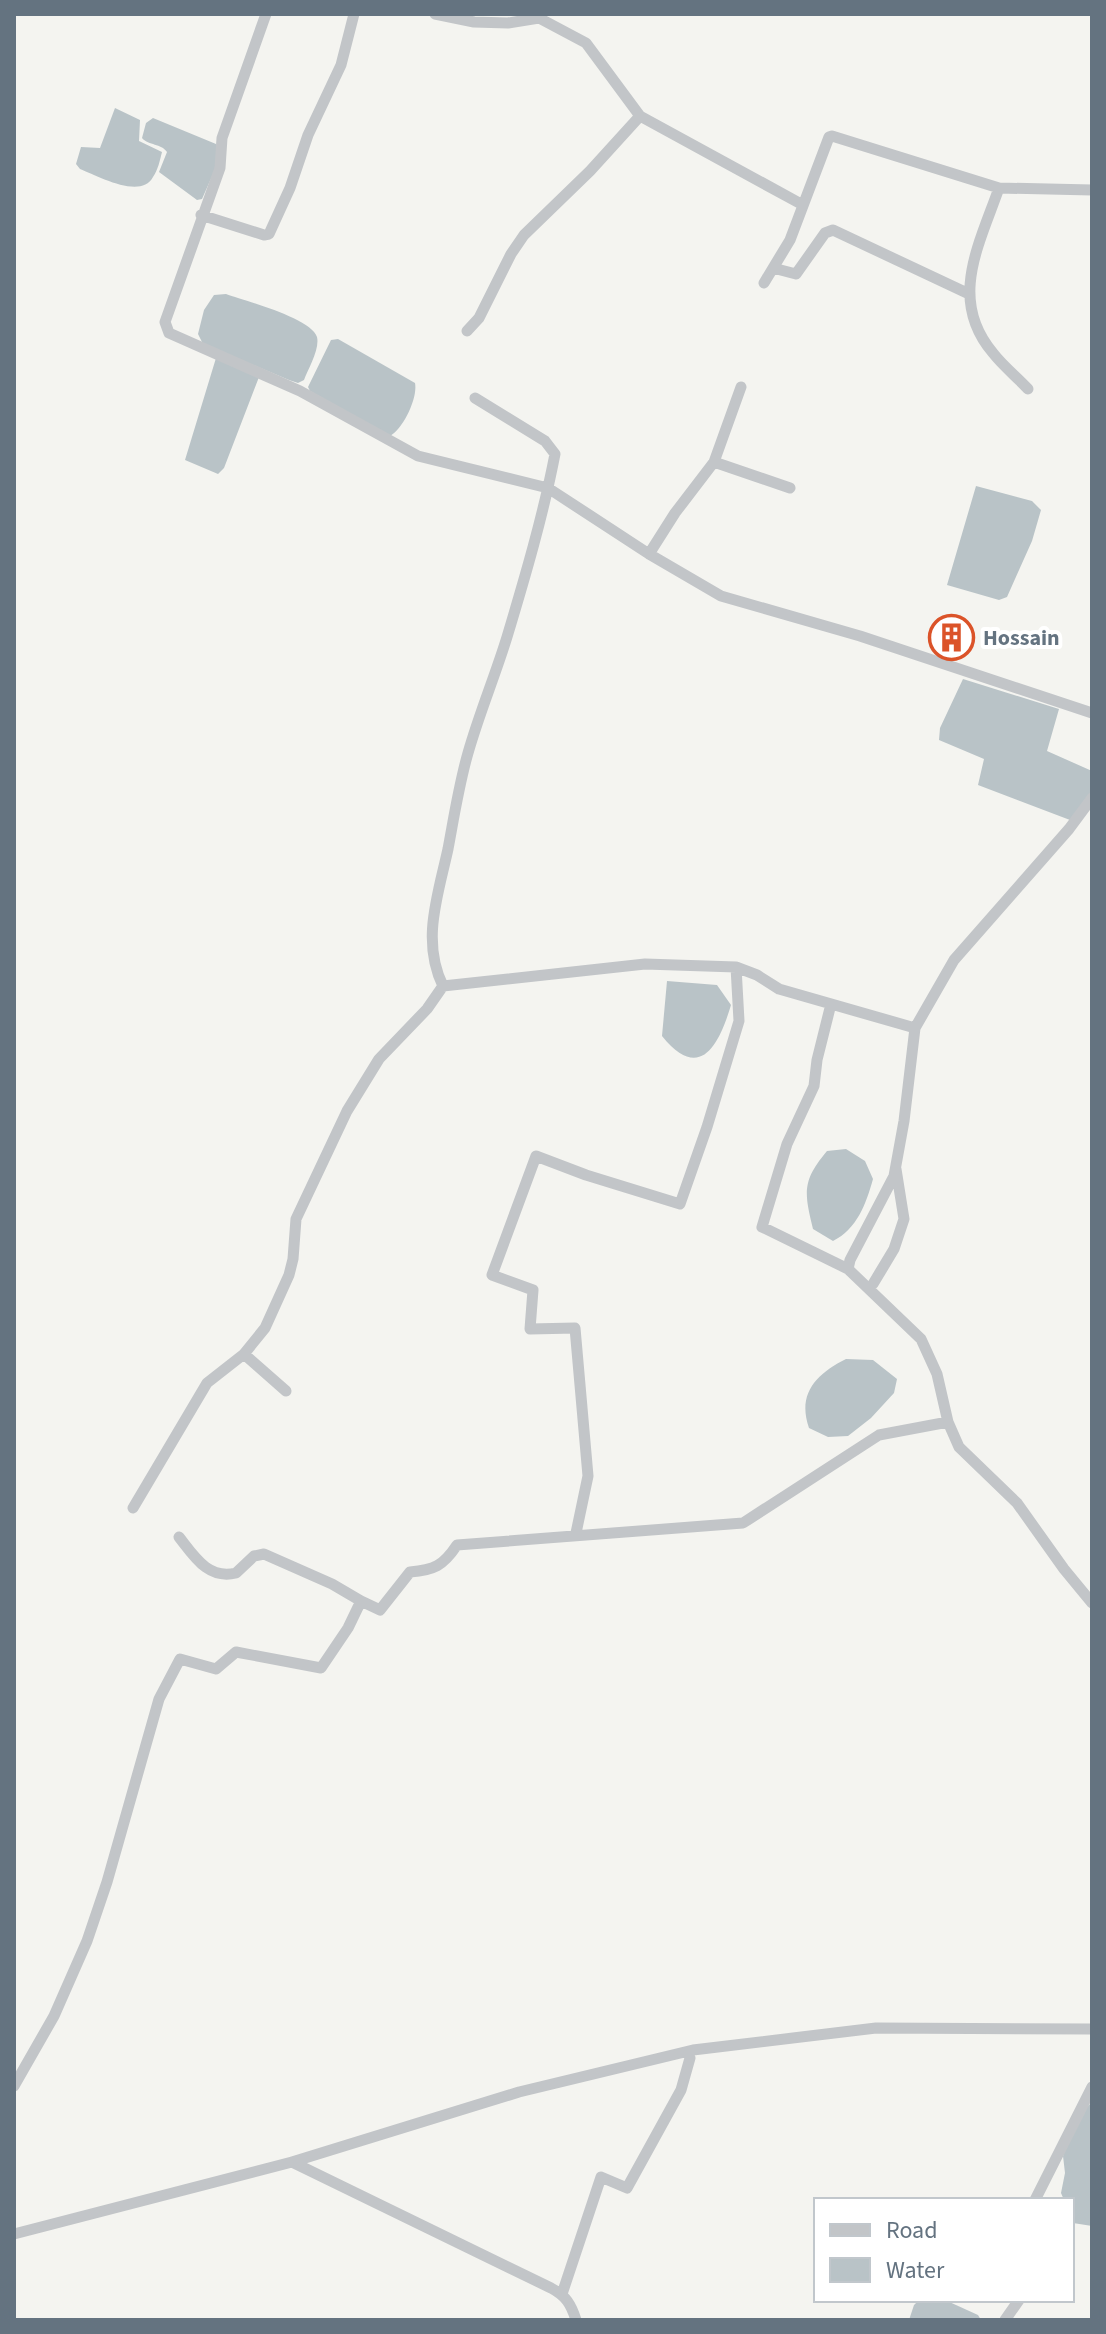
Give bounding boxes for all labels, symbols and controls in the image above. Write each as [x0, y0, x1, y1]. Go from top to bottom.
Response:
building icon: Hossain [928, 614, 976, 662]
place label: Hossain [983, 622, 1060, 654]
legend [814, 2198, 1074, 2302]
text: Road [886, 2213, 938, 2248]
text: Water [886, 2253, 945, 2288]

